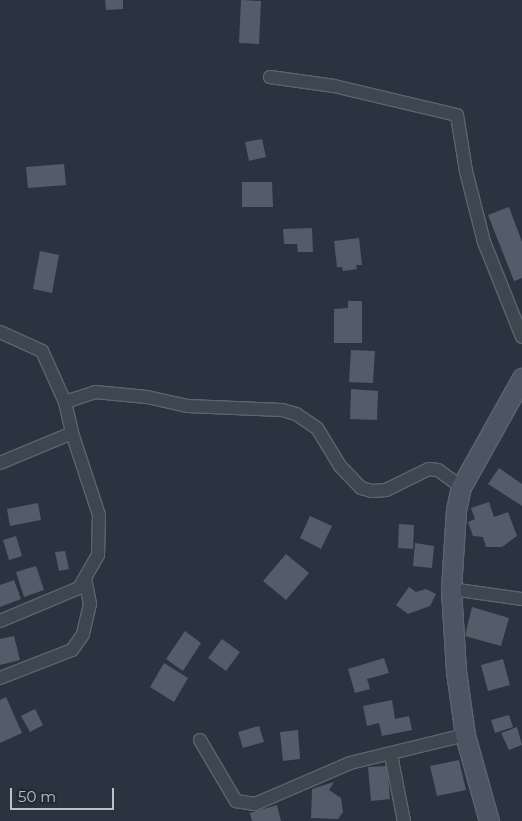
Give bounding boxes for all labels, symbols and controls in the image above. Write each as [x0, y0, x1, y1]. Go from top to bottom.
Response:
scale bar [12, 778, 116, 810]
text: 50 m [18, 787, 56, 806]

